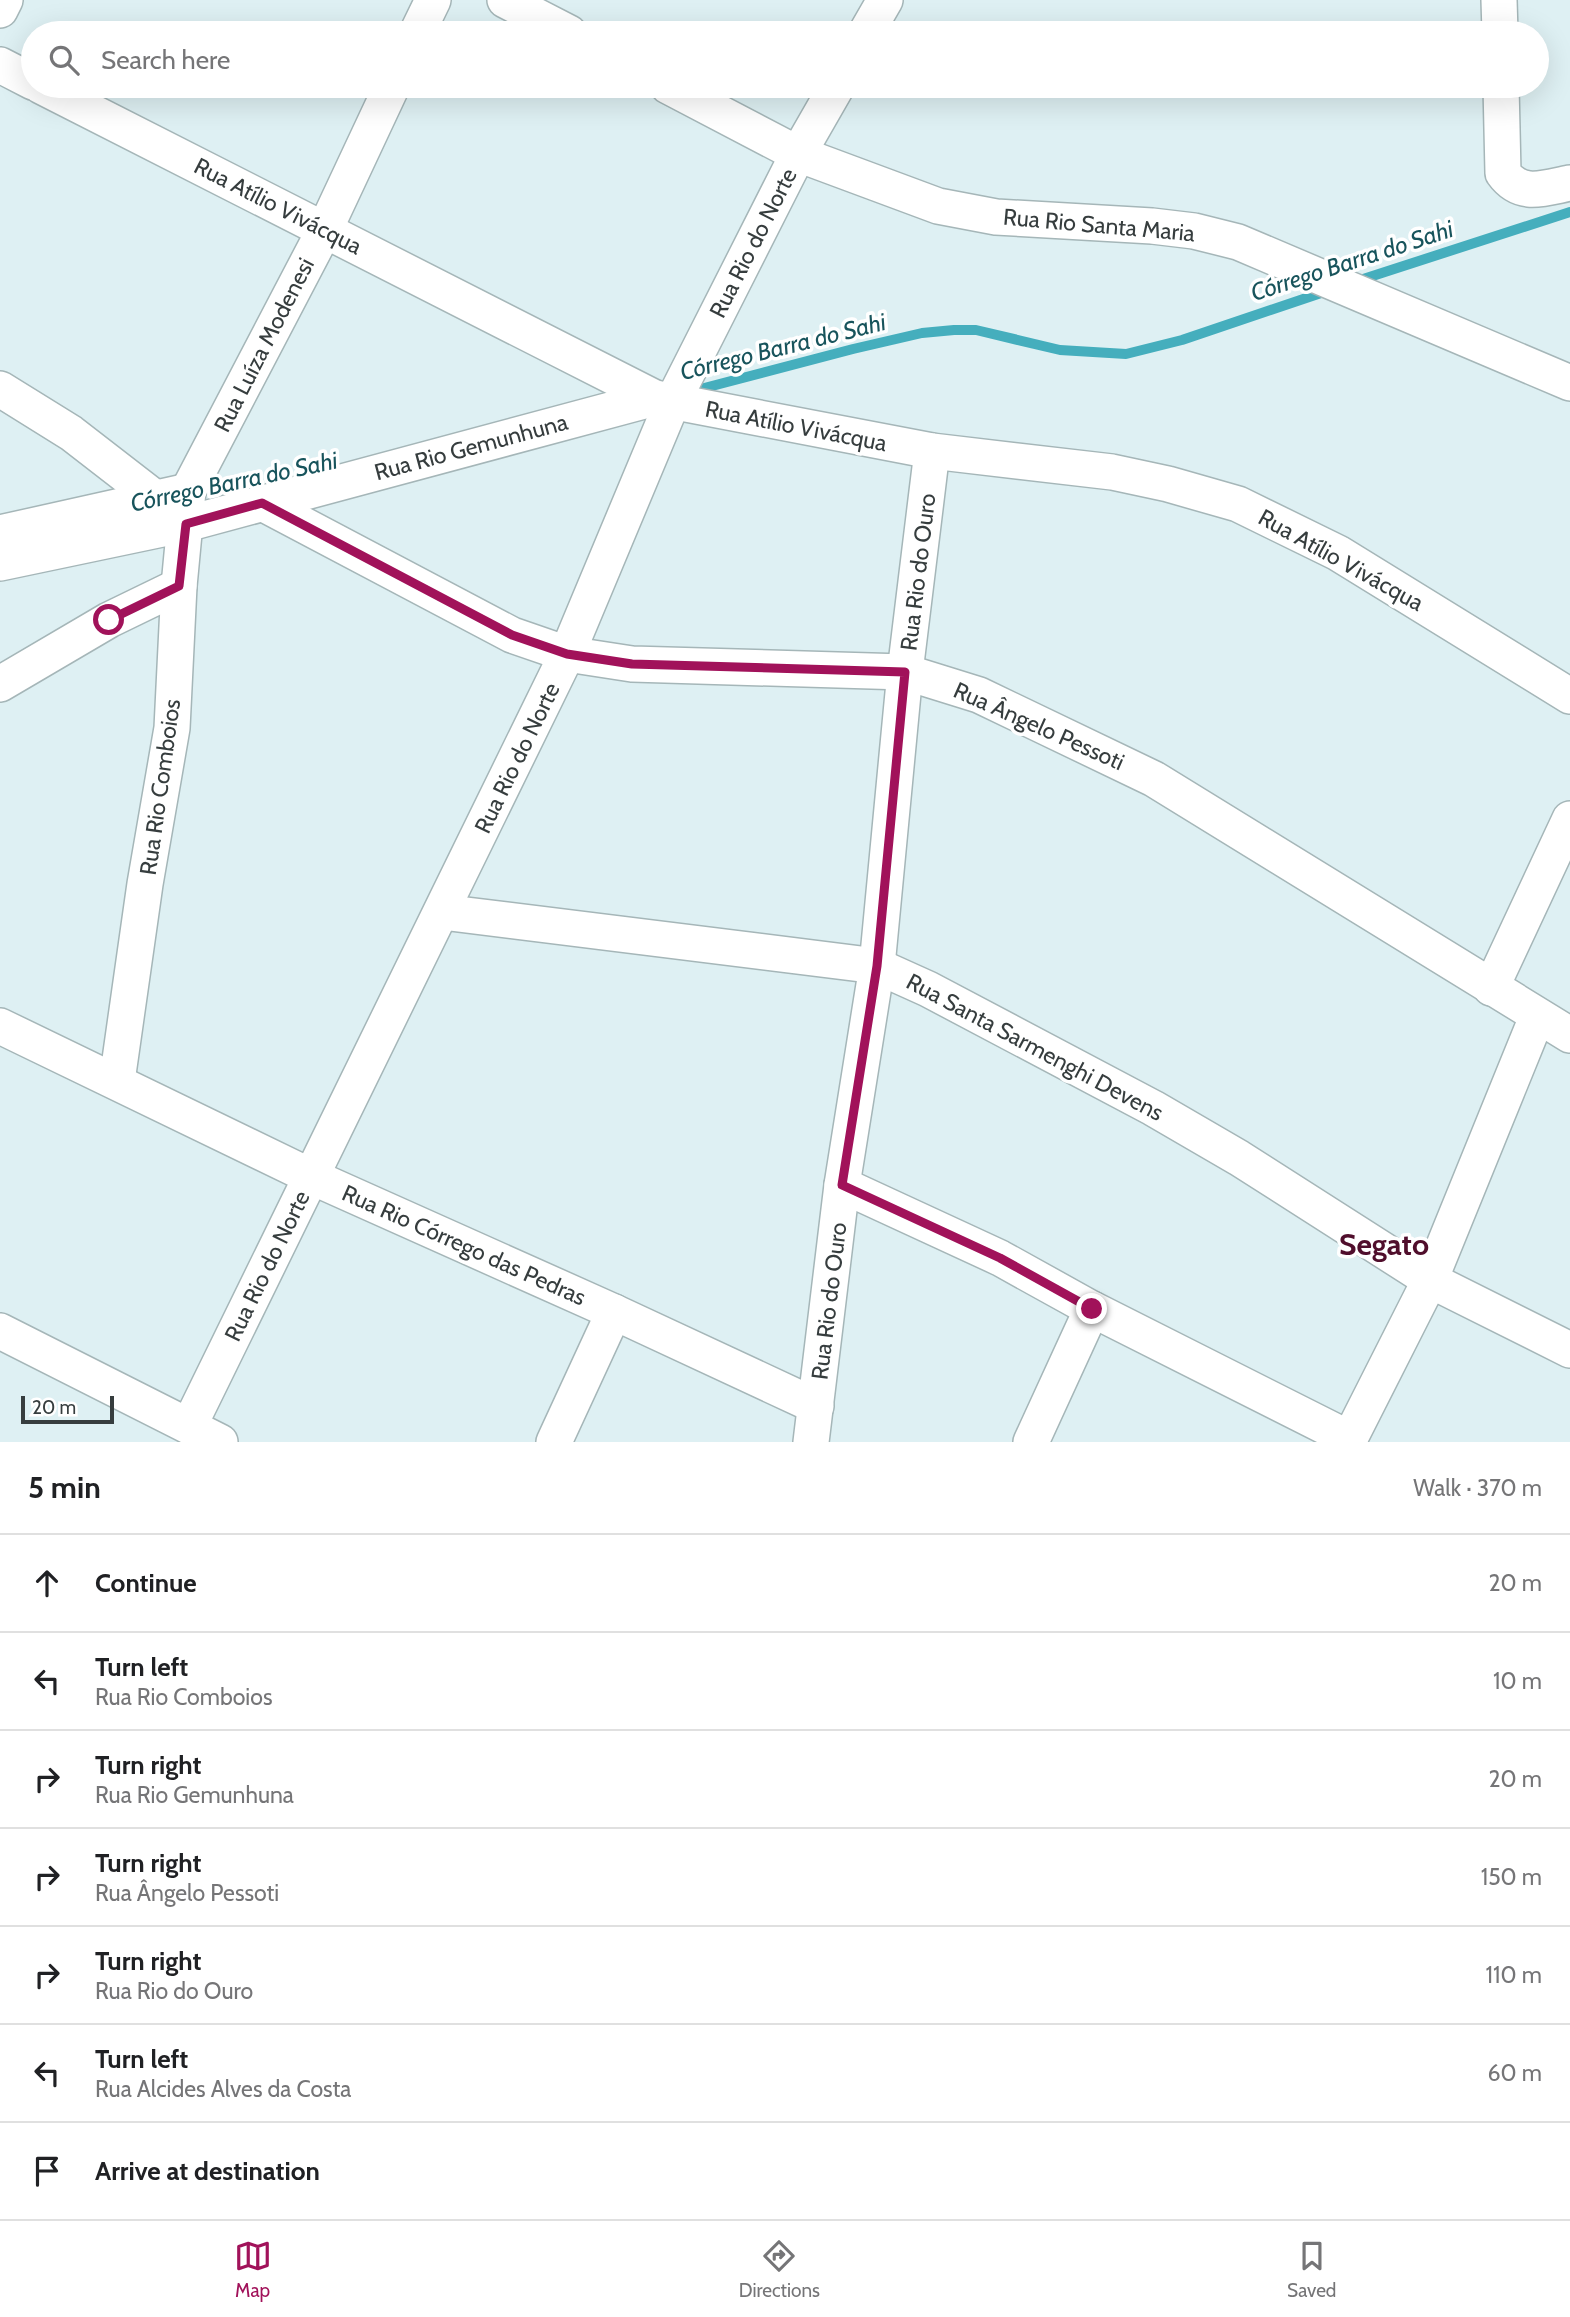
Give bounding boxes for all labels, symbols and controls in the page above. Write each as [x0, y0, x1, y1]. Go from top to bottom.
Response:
search box [21, 21, 1549, 98]
icon: search [45, 41, 83, 79]
text: Search here [101, 44, 230, 76]
street label: Rua Atílio Vivácqua [189, 152, 367, 260]
street label: Rua Rio do Norte [703, 163, 803, 322]
street label: Rua Rio Santa Maria [1002, 203, 1196, 247]
water label: Córrego Barra do Sahi [1247, 214, 1458, 307]
street label: Rua Luíza Modenesi [208, 253, 320, 437]
water label: Córrego Barra do Sahi [677, 307, 890, 386]
street label: Rua Atílio Vivácqua [703, 395, 889, 457]
street label: Rua Rio Gemunhuna [371, 408, 571, 486]
water label: Córrego Barra do Sahi [128, 445, 341, 518]
street label: Rua Rio do Ouro [894, 492, 942, 652]
street label: Rua Atílio Vivácqua [1254, 503, 1428, 617]
route start [93, 604, 124, 635]
street label: Rua Ângelo Pessoti [949, 676, 1129, 776]
street label: Rua Rio do Norte [468, 678, 566, 838]
street label: Rua Rio Comboios [134, 697, 186, 877]
street label: Rua Santa Sarmenghi Devens [902, 967, 1168, 1127]
street label: Rua Rio Córrego das Pedras [338, 1179, 590, 1311]
street label: Rua Rio do Norte [218, 1186, 316, 1346]
street label: Rua Rio do Ouro [805, 1221, 853, 1381]
district label: Segato [1339, 1226, 1429, 1263]
route end [1076, 1293, 1107, 1324]
scale bar [21, 1393, 114, 1425]
text: 20 m [32, 1396, 76, 1419]
text: 5 min [28, 1469, 101, 1506]
text: Walk · 370 m [1413, 1474, 1542, 1502]
icon: ahead [28, 1564, 66, 1602]
text: Continue [95, 1567, 197, 1599]
text: 20 m [1489, 1569, 1542, 1597]
text: Turn left [95, 1651, 188, 1683]
icon: left [28, 1662, 66, 1700]
text: 10 m [1493, 1667, 1542, 1695]
text: Rua Rio Comboios [95, 1683, 272, 1711]
text: Turn right [95, 1749, 201, 1781]
icon: right [28, 1760, 66, 1798]
text: 20 m [1489, 1765, 1542, 1793]
text: Rua Rio Gemunhuna [95, 1781, 294, 1809]
text: Turn right [95, 1847, 201, 1879]
icon: right [28, 1858, 66, 1896]
text: 150 m [1481, 1863, 1542, 1891]
text: Rua Ângelo Pessoti [95, 1879, 279, 1907]
text: Turn right [95, 1945, 201, 1977]
icon: right [28, 1956, 66, 1994]
text: 110 m [1486, 1961, 1542, 1989]
text: Rua Rio do Ouro [95, 1977, 253, 2005]
text: Turn left [95, 2043, 188, 2075]
icon: left [28, 2054, 66, 2092]
text: 60 m [1488, 2059, 1542, 2087]
text: Rua Alcides Alves da Costa [95, 2075, 351, 2103]
icon: arrive [28, 2152, 66, 2190]
text: Arrive at destination [95, 2155, 320, 2187]
tab: Map [234, 2237, 272, 2302]
tab: Directions [739, 2237, 820, 2302]
tab: Saved [1287, 2237, 1336, 2302]

